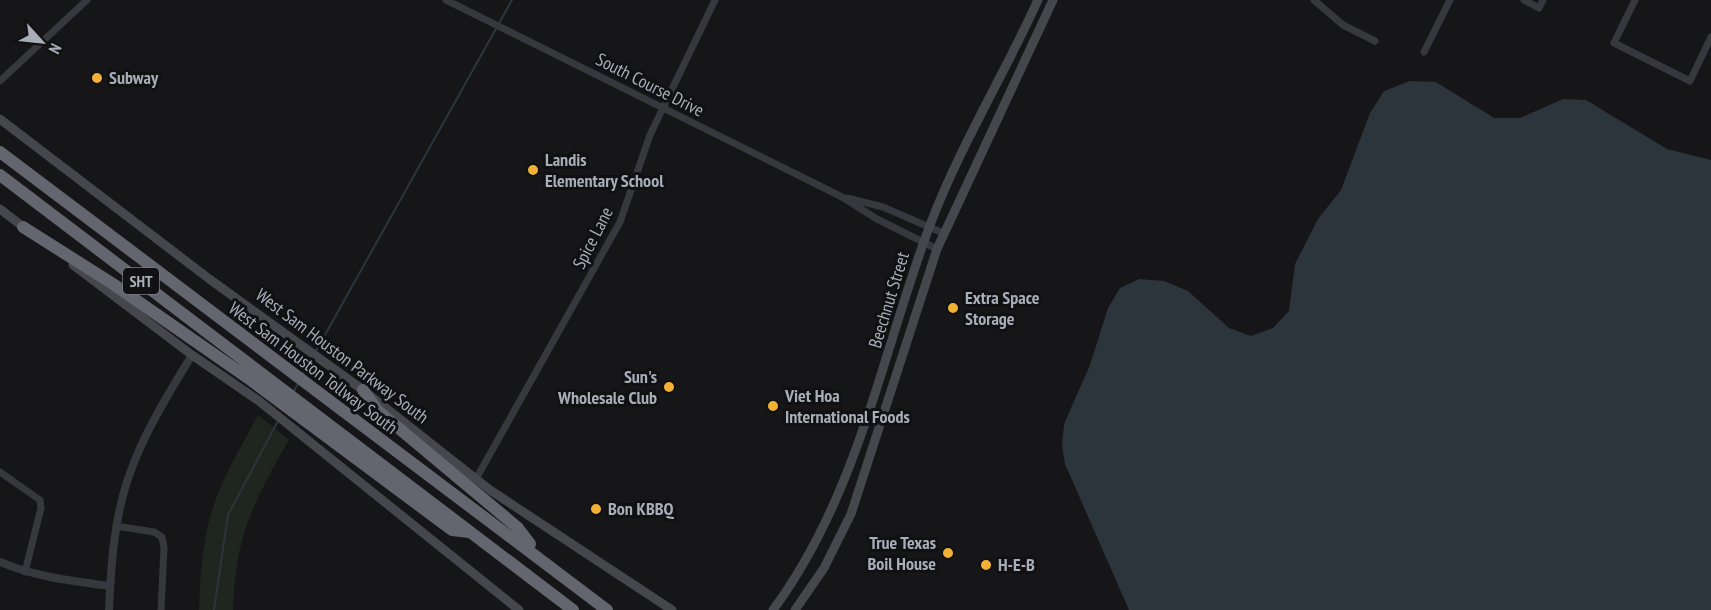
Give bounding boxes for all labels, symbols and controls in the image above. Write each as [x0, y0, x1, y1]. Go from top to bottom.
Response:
north arrow [12, 12, 72, 72]
text: N [44, 40, 66, 57]
street label: South Course Drive [592, 47, 708, 122]
place label: Subway [109, 66, 159, 89]
marker: Subway [90, 71, 104, 85]
place label: Landis Elementary School [545, 148, 664, 192]
marker: Landis Elementary School [526, 163, 540, 177]
street label: Spice Lane [567, 203, 618, 273]
street label: Beechnut Street [863, 249, 914, 351]
road number: SHT [123, 268, 159, 294]
street label: West Sam Houston Parkway South [251, 283, 433, 428]
place label: Extra Space Storage [965, 286, 1040, 330]
street label: West Sam Houston Tollway South [224, 297, 402, 439]
marker: Extra Space Storage [946, 301, 960, 315]
place label: Sun's Wholesale Club [557, 365, 657, 409]
marker: Sun's Wholesale Club [662, 380, 676, 394]
place label: Viet Hoa International Foods [784, 384, 910, 428]
marker: Viet Hoa International Foods [766, 399, 780, 413]
place label: Bon KBBQ [608, 497, 675, 520]
marker: Bon KBBQ [589, 502, 603, 516]
place label: True Texas Boil House [867, 531, 936, 575]
marker: True Texas Boil House [941, 546, 955, 560]
place label: H-E-B [998, 553, 1035, 576]
marker: H-E-B [979, 558, 993, 572]

